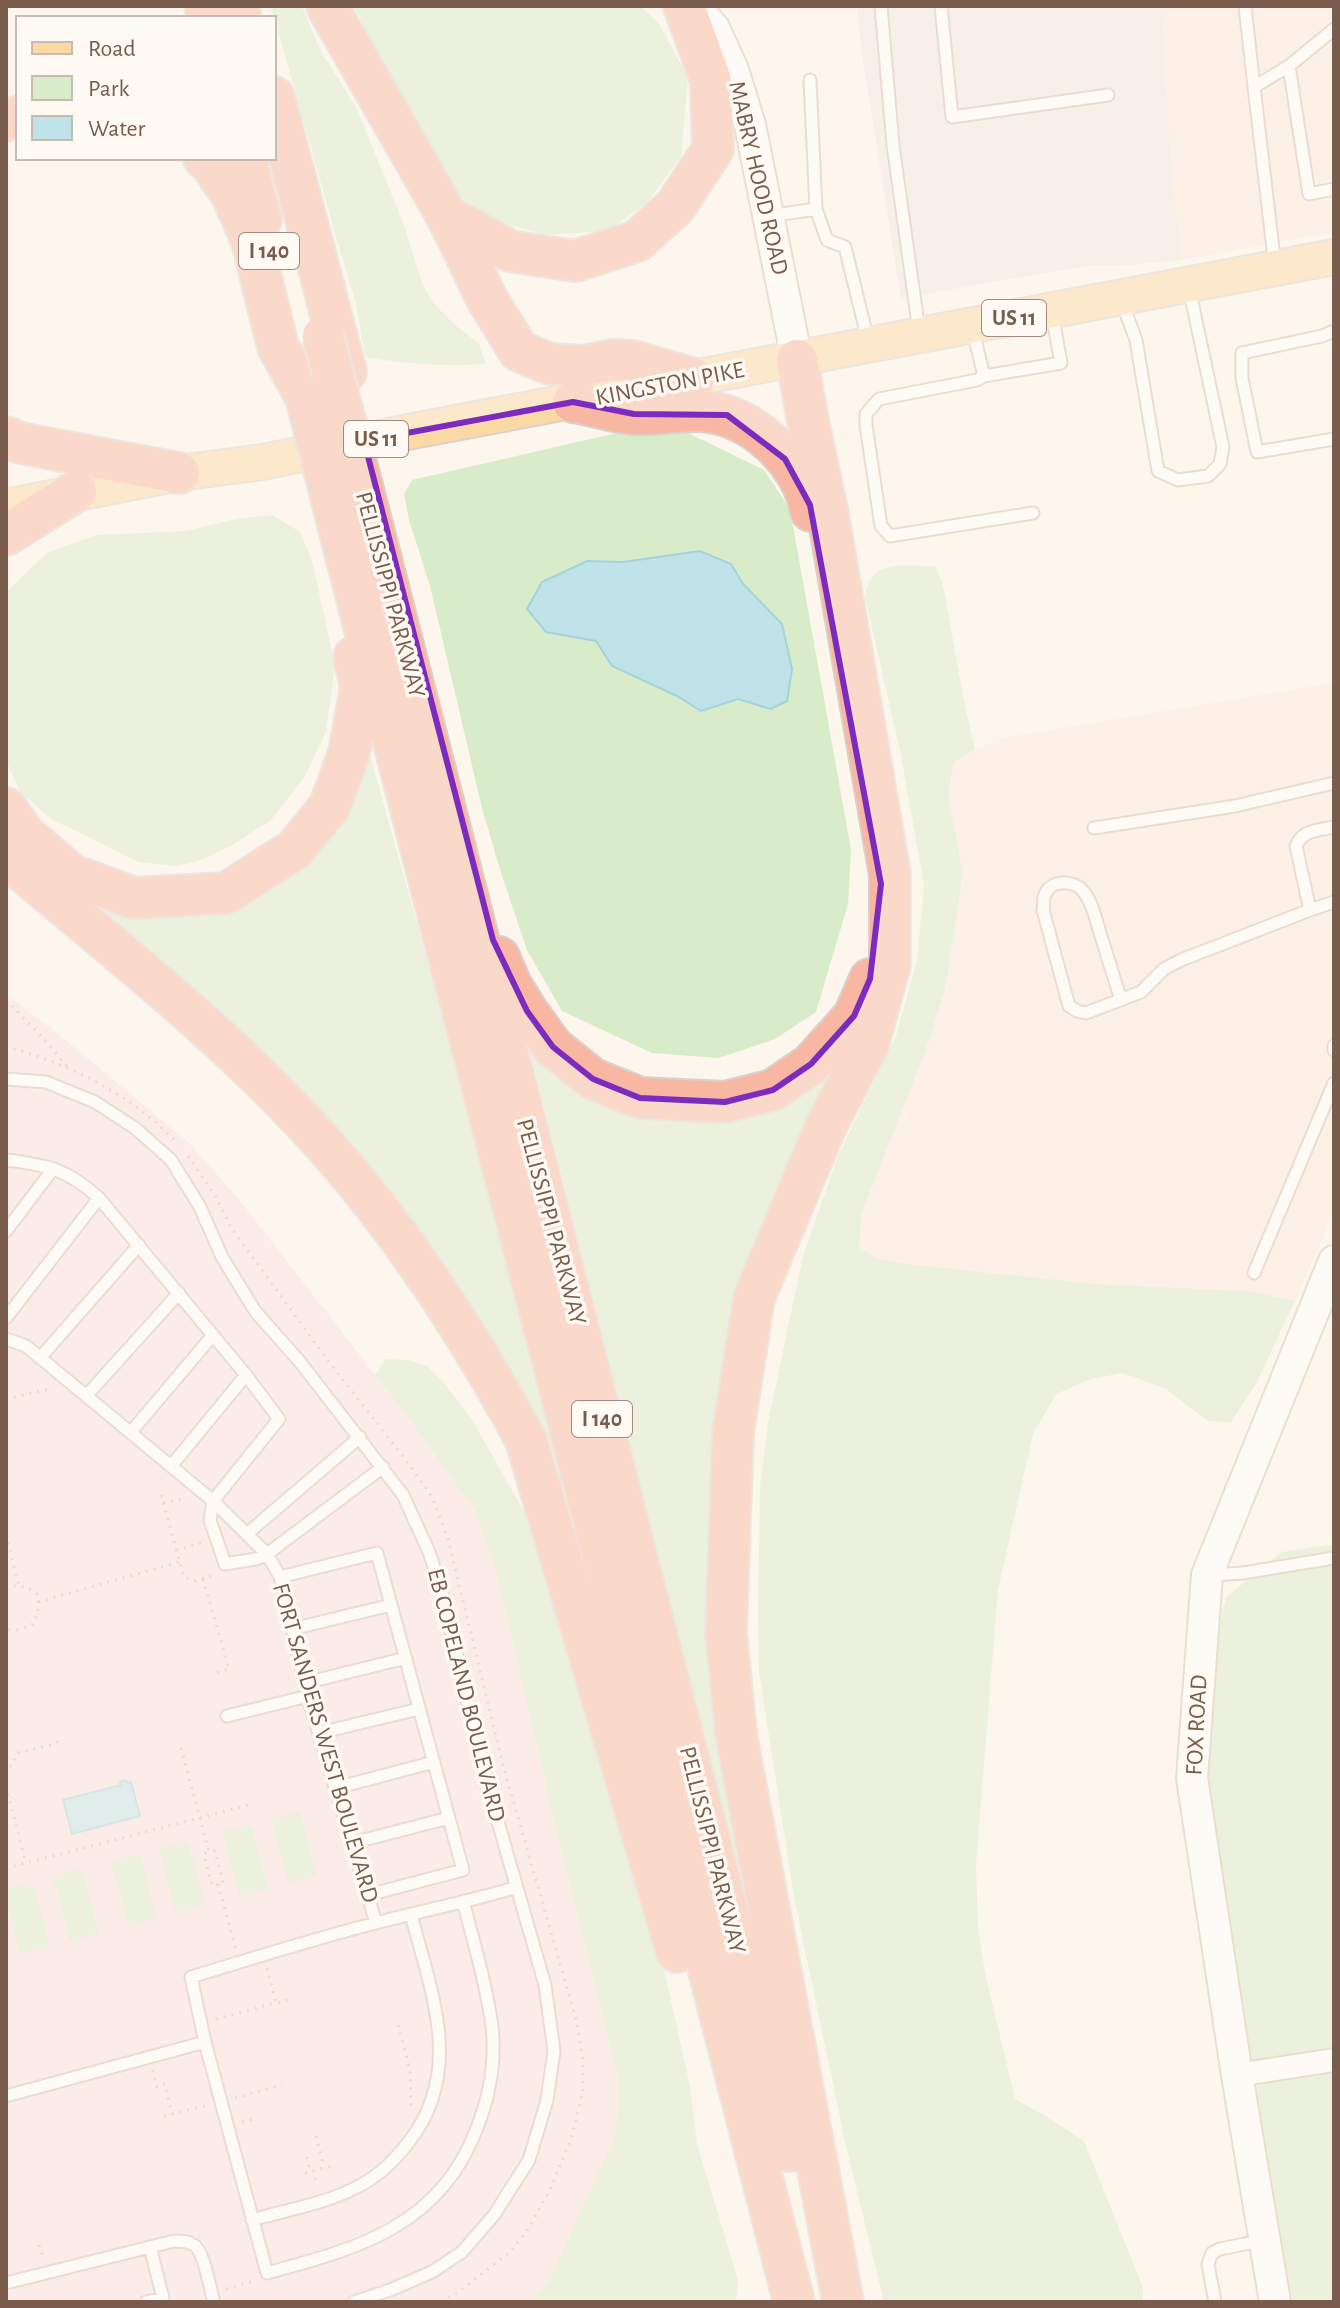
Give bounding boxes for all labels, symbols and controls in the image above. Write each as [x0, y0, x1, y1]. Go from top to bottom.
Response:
legend [16, 16, 276, 160]
text: Road [88, 37, 136, 61]
text: Park [88, 77, 129, 101]
street label: MABRY HOOD ROAD [724, 79, 792, 277]
text: Water [88, 117, 146, 141]
road number: I 140 [239, 233, 299, 269]
road number: US 11 [982, 300, 1046, 336]
street label: KINGSTON PIKE [594, 358, 747, 410]
road number: US 11 [344, 421, 408, 457]
street label: PELLISSIPPI PARKWAY [351, 489, 429, 701]
street label: PELLISSIPPI PARKWAY [512, 1116, 590, 1328]
road number: I 140 [572, 1401, 632, 1437]
street label: EB COPELAND BOULEVARD [423, 1566, 509, 1824]
street label: FORT SANDERS WEST BOULEVARD [268, 1581, 382, 1905]
street label: FOX ROAD [1182, 1674, 1212, 1776]
street label: PELLISSIPPI PARKWAY [675, 1744, 749, 1956]

